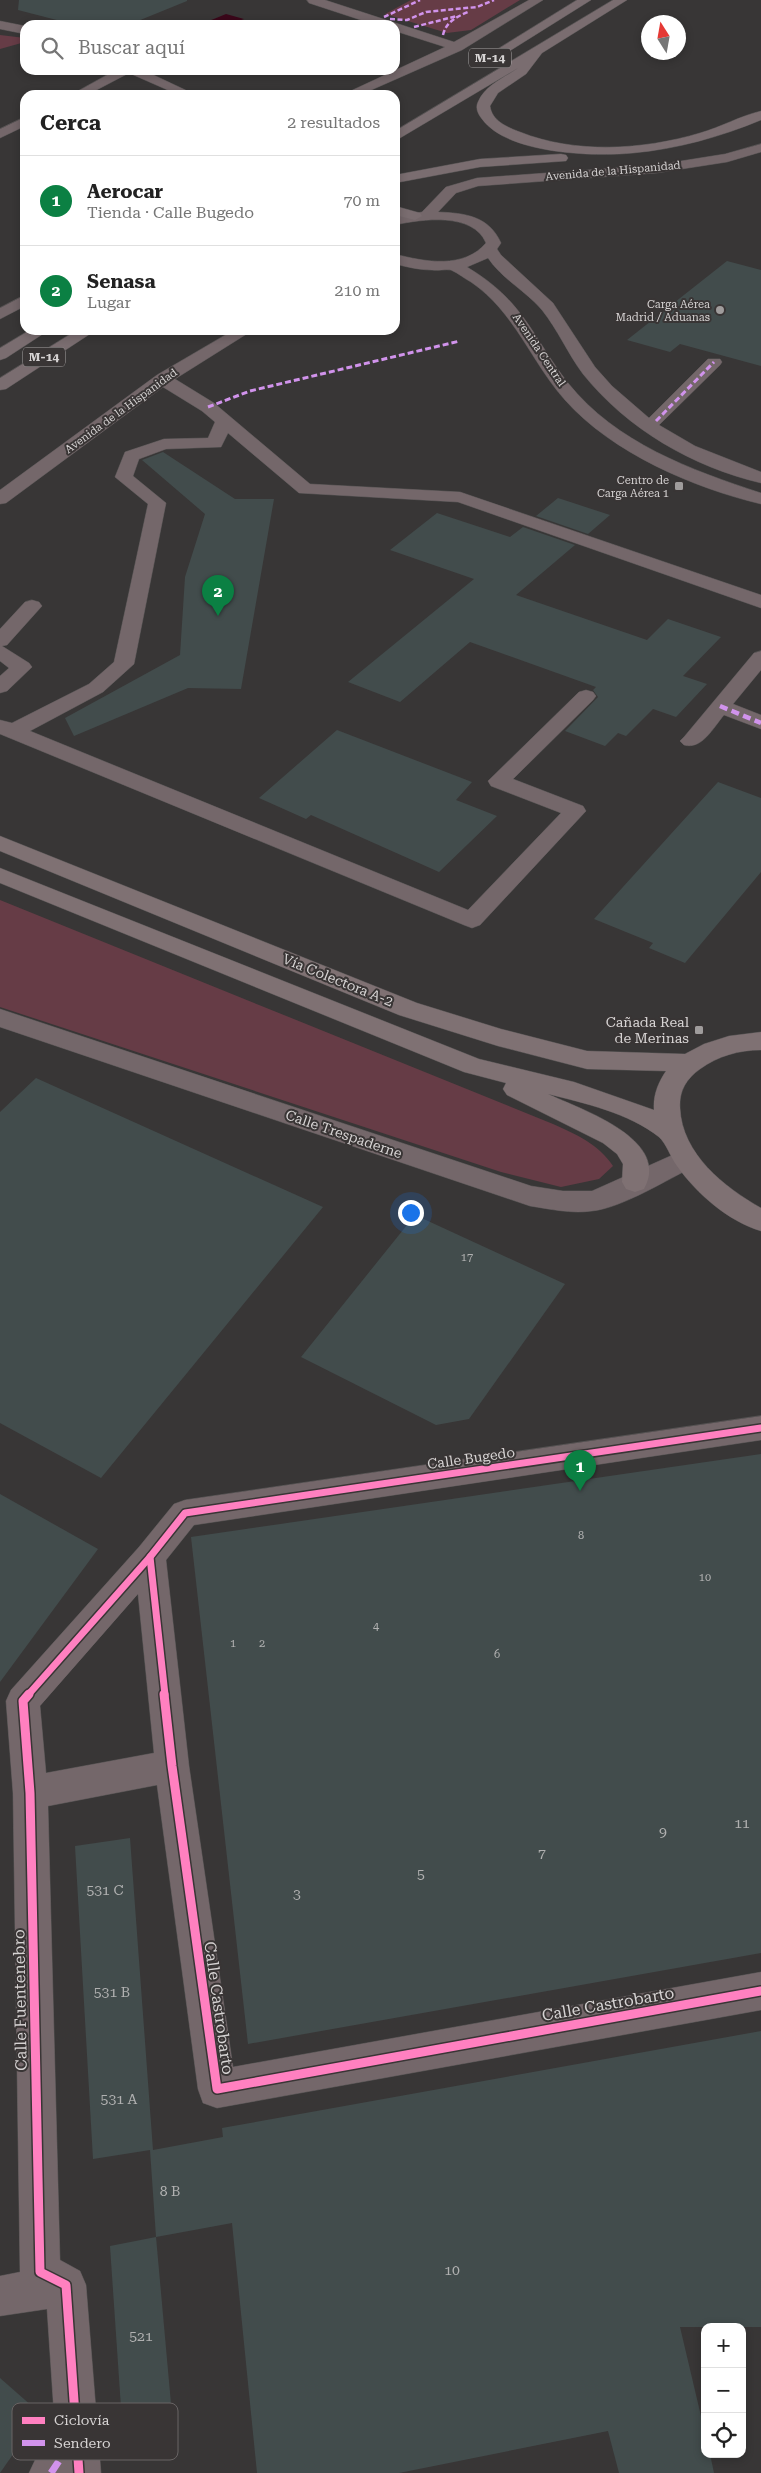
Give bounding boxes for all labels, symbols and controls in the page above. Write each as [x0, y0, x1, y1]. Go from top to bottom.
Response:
north arrow [641, 15, 686, 60]
search box [20, 20, 400, 75]
icon: search [38, 34, 66, 62]
text: Buscar aquí [78, 36, 185, 59]
road number: M-14 [469, 48, 511, 68]
text: Cerca [40, 111, 101, 135]
text: 2 resultados [287, 113, 380, 132]
street label: Avenida de la Hispanidad [545, 159, 681, 183]
text: Aerocar [87, 180, 163, 203]
text: 1 [52, 191, 60, 210]
text: 70 m [343, 191, 380, 210]
text: Tienda · Calle Bugedo [87, 203, 254, 222]
text: Senasa [87, 270, 156, 293]
text: 2 [52, 281, 60, 300]
text: 210 m [334, 281, 380, 300]
text: Lugar [87, 293, 131, 312]
place label: Carga Aérea Madrid / Aduanas [616, 298, 710, 324]
marker: Carga Aérea Madrid / Aduanas [714, 304, 726, 316]
street label: Avenida Central [510, 311, 568, 389]
road number: M-14 [23, 348, 65, 367]
street label: Avenida de la Hispanidad [62, 366, 180, 456]
place label: Centro de Carga Aérea 1 [597, 474, 669, 500]
marker: Centro de Carga Aérea 1 [673, 480, 685, 492]
pin: 2 [202, 575, 234, 616]
street label: Vía Colectora A-2 [280, 951, 396, 1010]
place label: Cañada Real de Merinas [606, 1014, 690, 1046]
marker: Cañada Real de Merinas [693, 1024, 705, 1036]
street label: Calle Trespaderne [284, 1107, 405, 1162]
your location [398, 1200, 424, 1226]
house number: 17 [461, 1251, 473, 1264]
street label: Calle Bugedo [426, 1444, 516, 1472]
pin: 1 [564, 1450, 596, 1491]
house number: 8 [578, 1529, 584, 1542]
house number: 10 [699, 1571, 711, 1584]
house number: 4 [373, 1620, 380, 1633]
house number: 1 [230, 1637, 236, 1650]
house number: 2 [259, 1637, 265, 1650]
house number: 6 [494, 1648, 500, 1661]
house number: 11 [734, 1815, 750, 1831]
house number: 9 [659, 1824, 667, 1840]
house number: 7 [538, 1845, 546, 1861]
house number: 5 [417, 1866, 425, 1882]
house number: 531 C [86, 1882, 124, 1898]
house number: 3 [293, 1886, 301, 1902]
street label: Calle Fuentenebro [9, 1929, 31, 2071]
street label: Calle Castrobarto [200, 1940, 238, 2076]
street label: Calle Castrobarto [540, 1983, 676, 2025]
house number: 531 B [94, 1984, 130, 2000]
house number: 531 A [101, 2091, 138, 2107]
house number: 8 B [160, 2183, 180, 2199]
house number: 10 [444, 2262, 460, 2278]
map controls [701, 2323, 746, 2458]
button: + [701, 2323, 746, 2368]
house number: 521 [129, 2328, 153, 2344]
button: − [701, 2368, 746, 2413]
legend [12, 2403, 178, 2460]
text: Ciclovía [54, 2412, 110, 2428]
button: locate [701, 2413, 746, 2458]
text: Sendero [54, 2435, 111, 2451]

